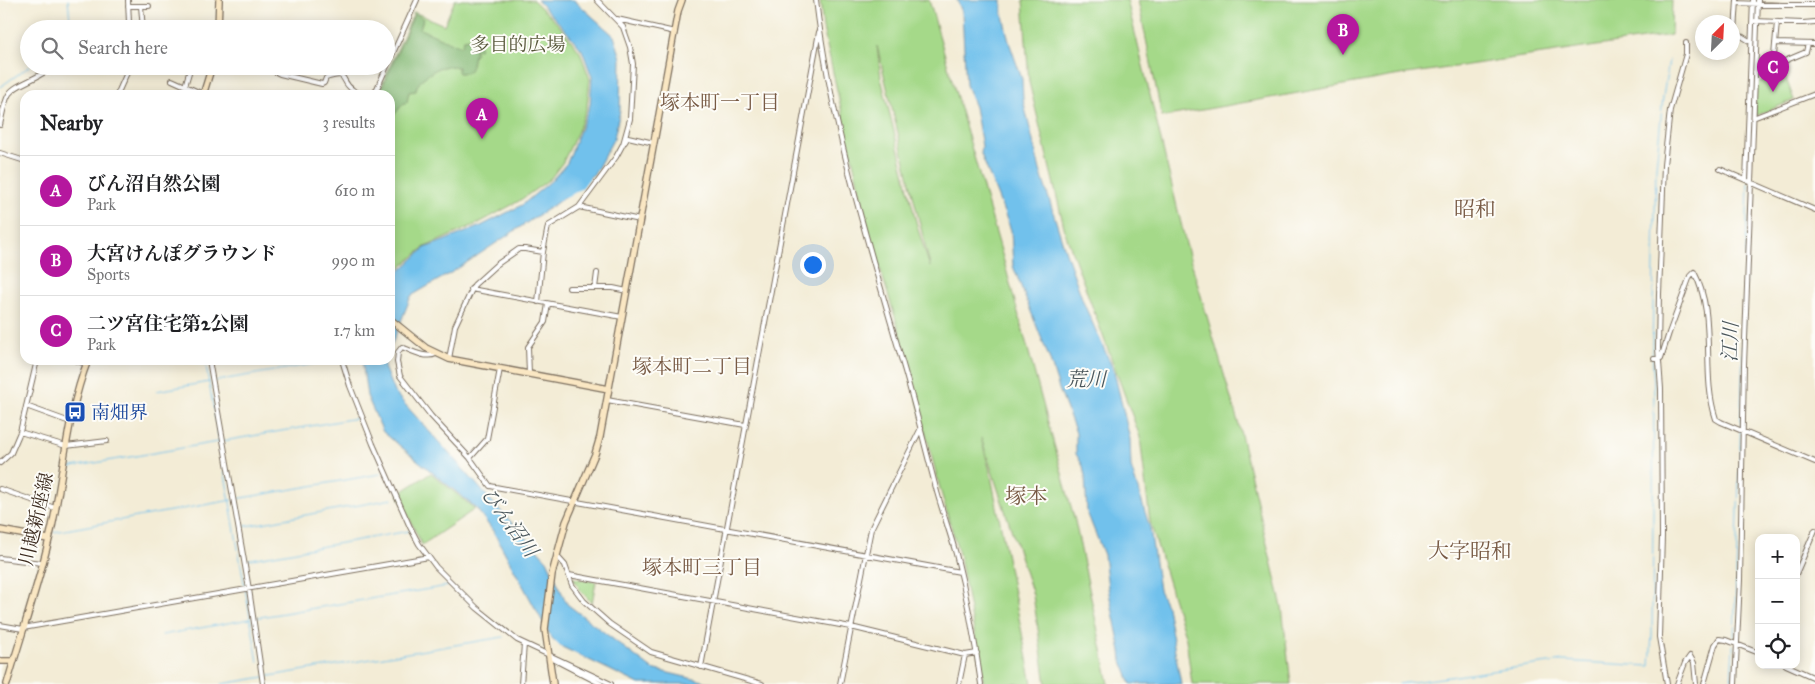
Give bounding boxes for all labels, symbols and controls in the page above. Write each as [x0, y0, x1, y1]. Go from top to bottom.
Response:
pin: B [1327, 14, 1359, 55]
north arrow [1695, 15, 1740, 60]
search box [20, 20, 395, 75]
park label: 多目的広場 [470, 33, 566, 56]
icon: search [38, 34, 66, 62]
text: Search here [78, 36, 168, 59]
pin: C [1757, 51, 1789, 92]
district label: 塚本町一丁目 [660, 90, 780, 114]
pin: A [466, 98, 498, 139]
text: Nearby [40, 110, 103, 136]
text: 3 results [322, 113, 375, 132]
text: びん沼自然公園 [87, 172, 220, 195]
text: A [51, 181, 61, 200]
text: 610 m [334, 181, 375, 200]
text: Park [87, 195, 116, 214]
district label: 昭和 [1454, 196, 1496, 222]
text: 大宮けんぽグラウンド [87, 242, 277, 265]
text: B [51, 251, 61, 270]
text: 990 m [332, 251, 375, 270]
your location [800, 252, 826, 278]
text: Sports [87, 265, 130, 284]
text: 二ツ宮住宅第2公園 [87, 312, 248, 335]
water label: 江川 [1717, 320, 1743, 362]
text: C [51, 321, 61, 340]
text: 1.7 km [333, 321, 375, 340]
text: Park [87, 335, 116, 354]
district label: 塚本町二丁目 [632, 354, 752, 378]
water label: 荒川 [1066, 367, 1108, 391]
bus stop icon: 南畑界 [63, 400, 87, 424]
place label: 南畑界 [91, 401, 148, 424]
street label: 川越新座線 [14, 470, 58, 568]
water label: びん沼川 [477, 483, 544, 563]
district label: 塚本 [1005, 483, 1047, 509]
map controls [1755, 534, 1800, 669]
button: + [1755, 534, 1800, 579]
district label: 大字昭和 [1428, 538, 1512, 564]
district label: 塚本町三丁目 [642, 555, 762, 579]
button: − [1755, 579, 1800, 624]
button: locate [1755, 624, 1800, 669]

